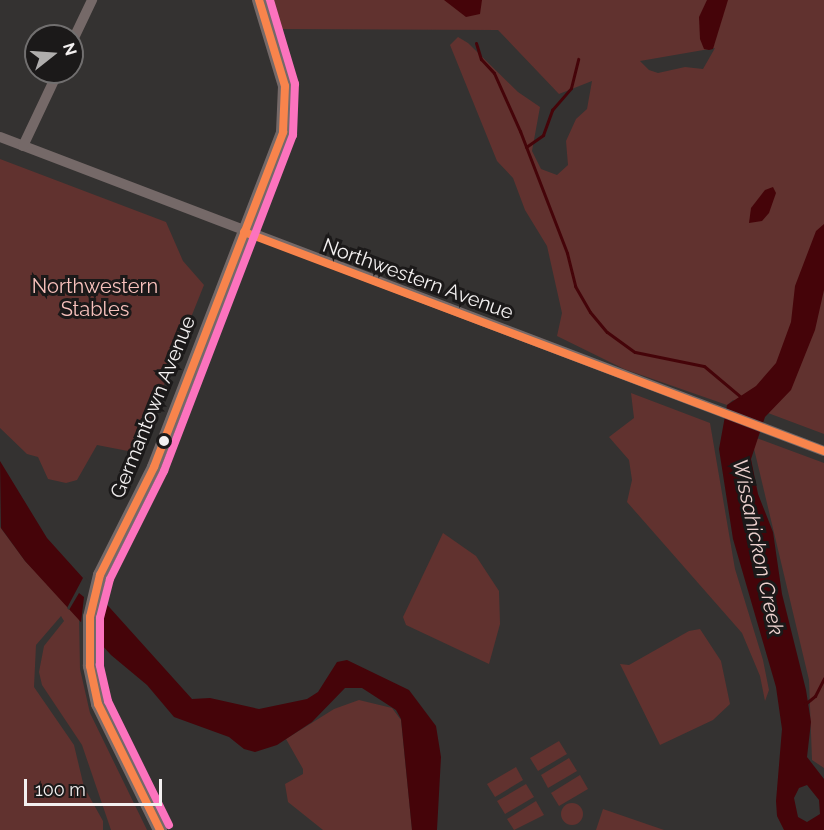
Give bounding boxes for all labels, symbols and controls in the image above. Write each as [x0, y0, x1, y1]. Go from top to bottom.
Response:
north arrow [24, 24, 84, 84]
text: N [59, 41, 81, 58]
street label: Northwestern Avenue [319, 233, 517, 325]
park label: Northwestern Stables [32, 275, 158, 322]
street label: Germantown Avenue [105, 312, 201, 502]
unlabelled marker [158, 435, 170, 447]
water label: Wissahickon Creek [727, 457, 789, 637]
scale bar [27, 767, 165, 805]
text: 100 m [35, 779, 86, 800]

